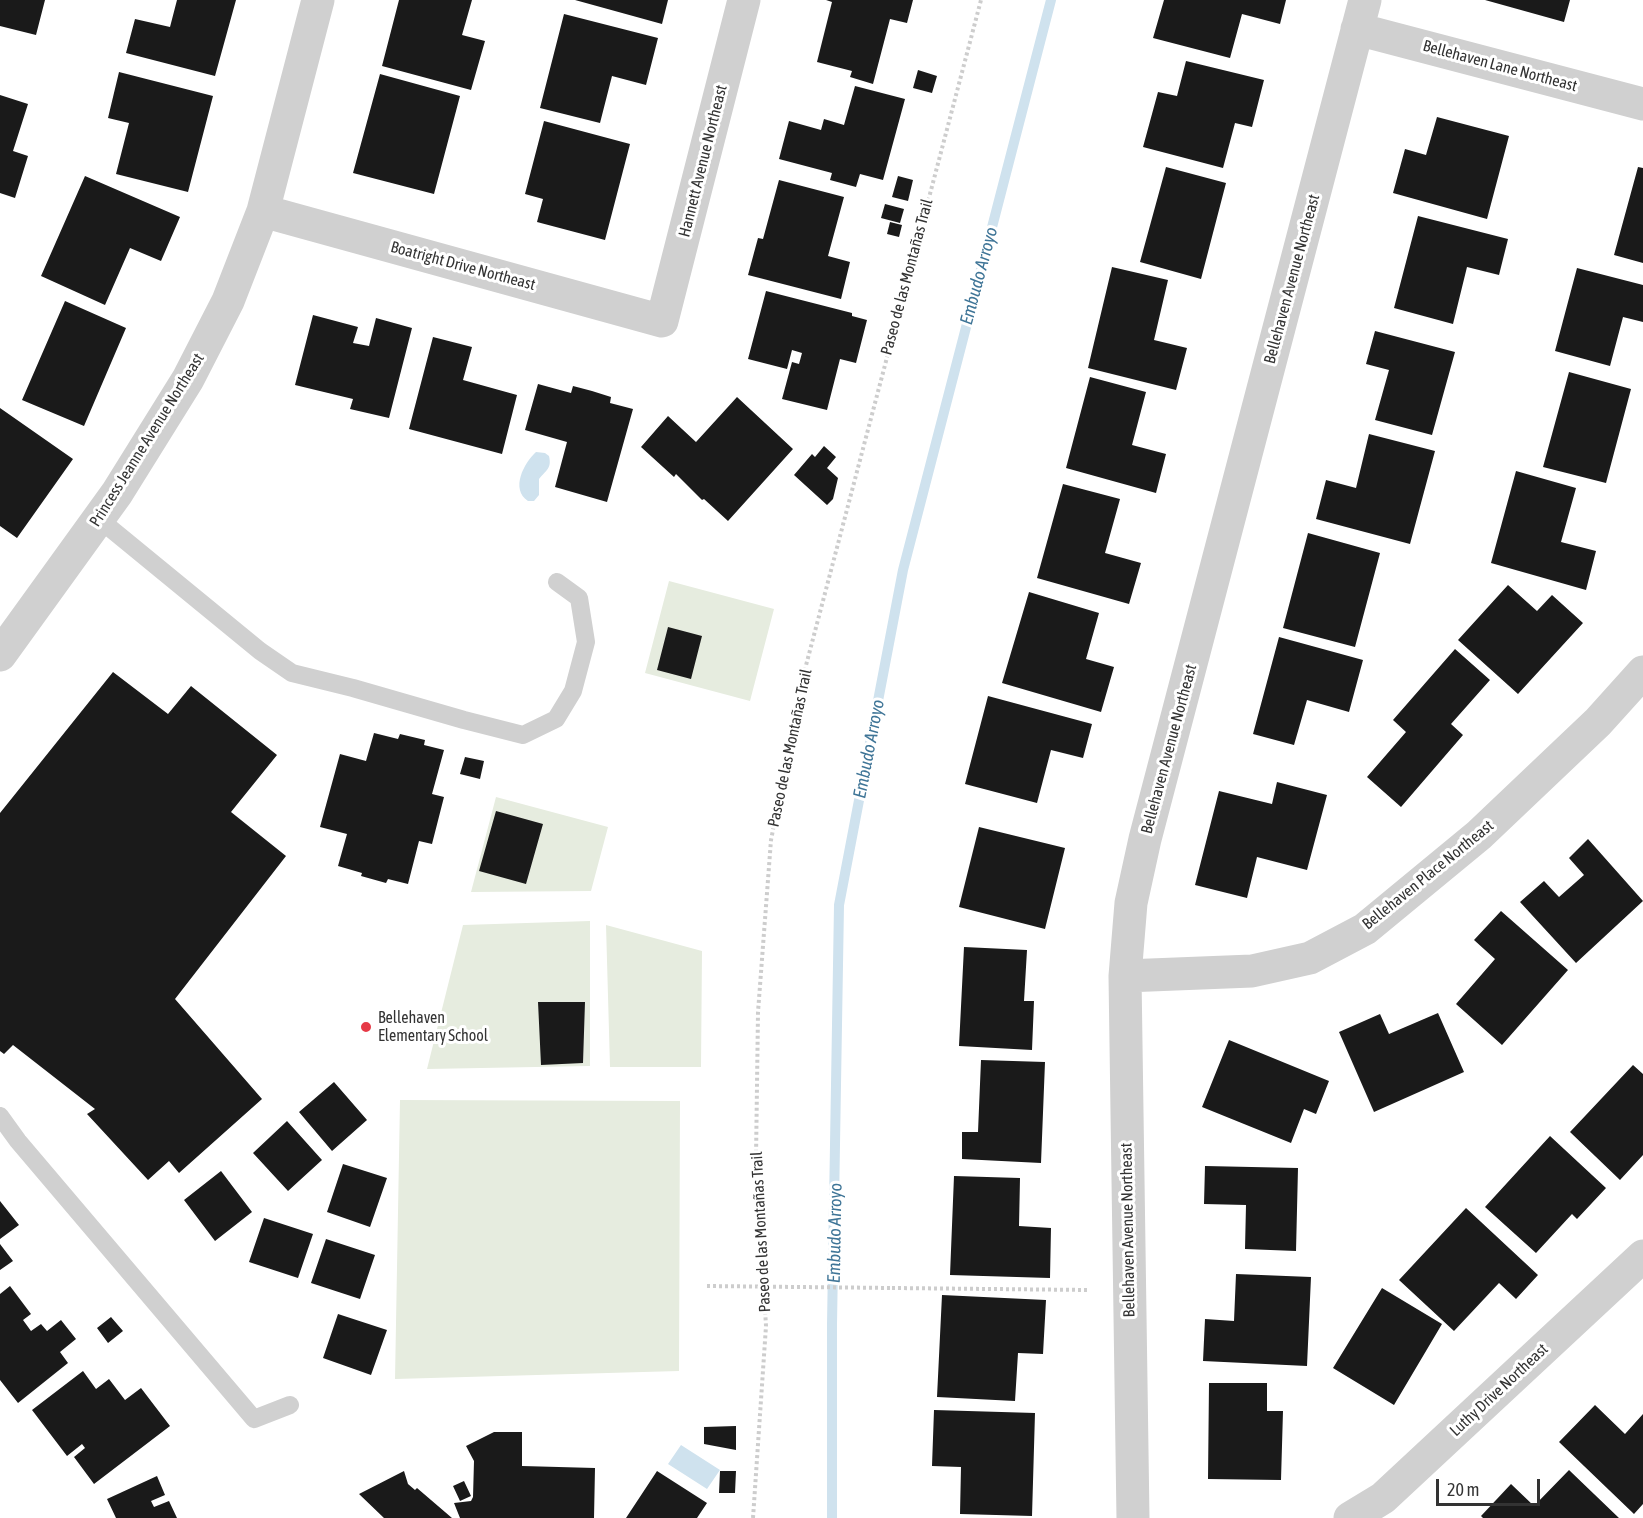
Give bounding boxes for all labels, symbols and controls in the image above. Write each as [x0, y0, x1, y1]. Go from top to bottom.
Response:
street label: Bellehaven Lane Northeast [1421, 36, 1579, 96]
street label: Hannett Avenue Northeast [675, 83, 731, 239]
street label: Bellehaven Avenue Northeast [1260, 192, 1324, 366]
street label: Paseo de las Montañas Trail [877, 197, 937, 357]
water label: Embudo Arroyo [956, 225, 1002, 327]
street label: Boatright Drive Northeast [389, 237, 537, 295]
street label: Princess Jeanne Avenue Northeast [86, 350, 208, 530]
street label: Bellehaven Avenue Northeast [1137, 662, 1201, 836]
street label: Paseo de las Montañas Trail [764, 667, 816, 829]
water label: Embudo Arroyo [849, 698, 889, 800]
street label: Bellehaven Place Northeast [1359, 816, 1497, 934]
place label: Bellehaven Elementary School [378, 1008, 488, 1046]
marker: Bellehaven Elementary School [359, 1020, 373, 1034]
street label: Bellehaven Avenue Northeast [1117, 1143, 1139, 1317]
street label: Paseo de las Montañas Trail [747, 1151, 775, 1313]
water label: Embudo Arroyo [823, 1183, 847, 1283]
street label: Luthy Drive Northeast [1446, 1340, 1552, 1440]
scale bar [1439, 1467, 1542, 1505]
text: 20 m [1447, 1479, 1479, 1500]

